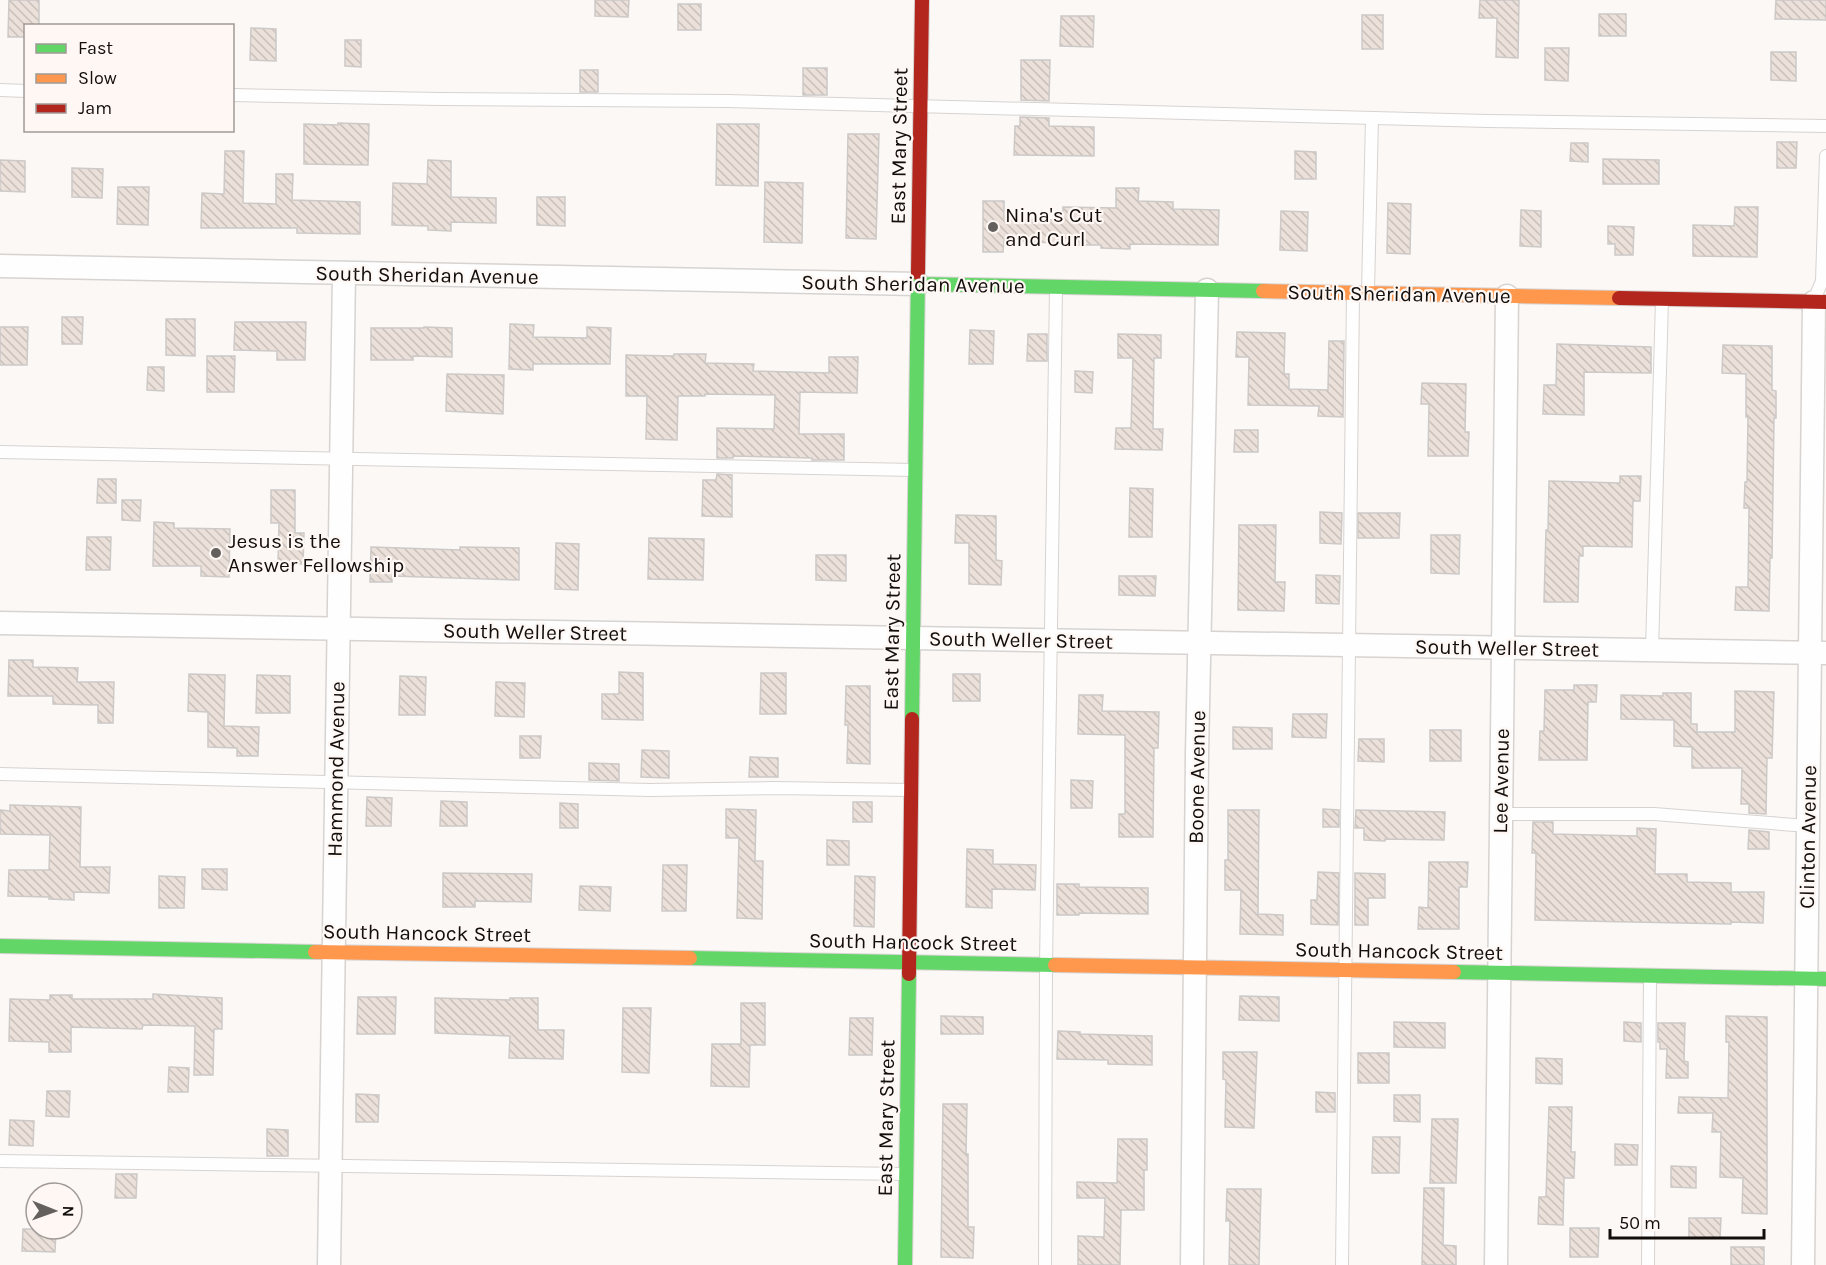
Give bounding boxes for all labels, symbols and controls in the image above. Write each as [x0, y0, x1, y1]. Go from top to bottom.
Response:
legend [24, 24, 234, 132]
text: Fast [78, 37, 113, 59]
text: Slow [78, 67, 117, 89]
street label: East Mary Street [886, 67, 912, 225]
text: Jam [78, 97, 112, 119]
place label: Nina's Cut and Curl [1005, 203, 1102, 251]
marker: Nina's Cut and Curl [986, 220, 1000, 234]
street label: South Sheridan Avenue [315, 261, 539, 289]
street label: South Sheridan Avenue [801, 270, 1025, 298]
street label: South Sheridan Avenue [1287, 280, 1511, 308]
place label: Jesus is the Answer Fellowship [228, 529, 404, 577]
marker: Jesus is the Answer Fellowship [209, 546, 223, 560]
street label: East Mary Street [879, 553, 905, 711]
street label: South Weller Street [443, 618, 627, 646]
street label: South Weller Street [929, 626, 1113, 654]
street label: South Weller Street [1415, 634, 1599, 662]
street label: Hammond Avenue [322, 681, 350, 857]
street label: Boone Avenue [1184, 710, 1210, 844]
street label: Lee Avenue [1488, 728, 1514, 834]
street label: Clinton Avenue [1795, 765, 1821, 909]
street label: South Hancock Street [323, 919, 531, 947]
street label: South Hancock Street [809, 928, 1017, 956]
street label: South Hancock Street [1295, 937, 1503, 965]
street label: East Mary Street [873, 1039, 899, 1197]
north arrow [24, 1181, 84, 1241]
scale bar [1610, 1202, 1764, 1240]
text: N [59, 1205, 78, 1217]
text: 50 m [1619, 1212, 1661, 1234]

